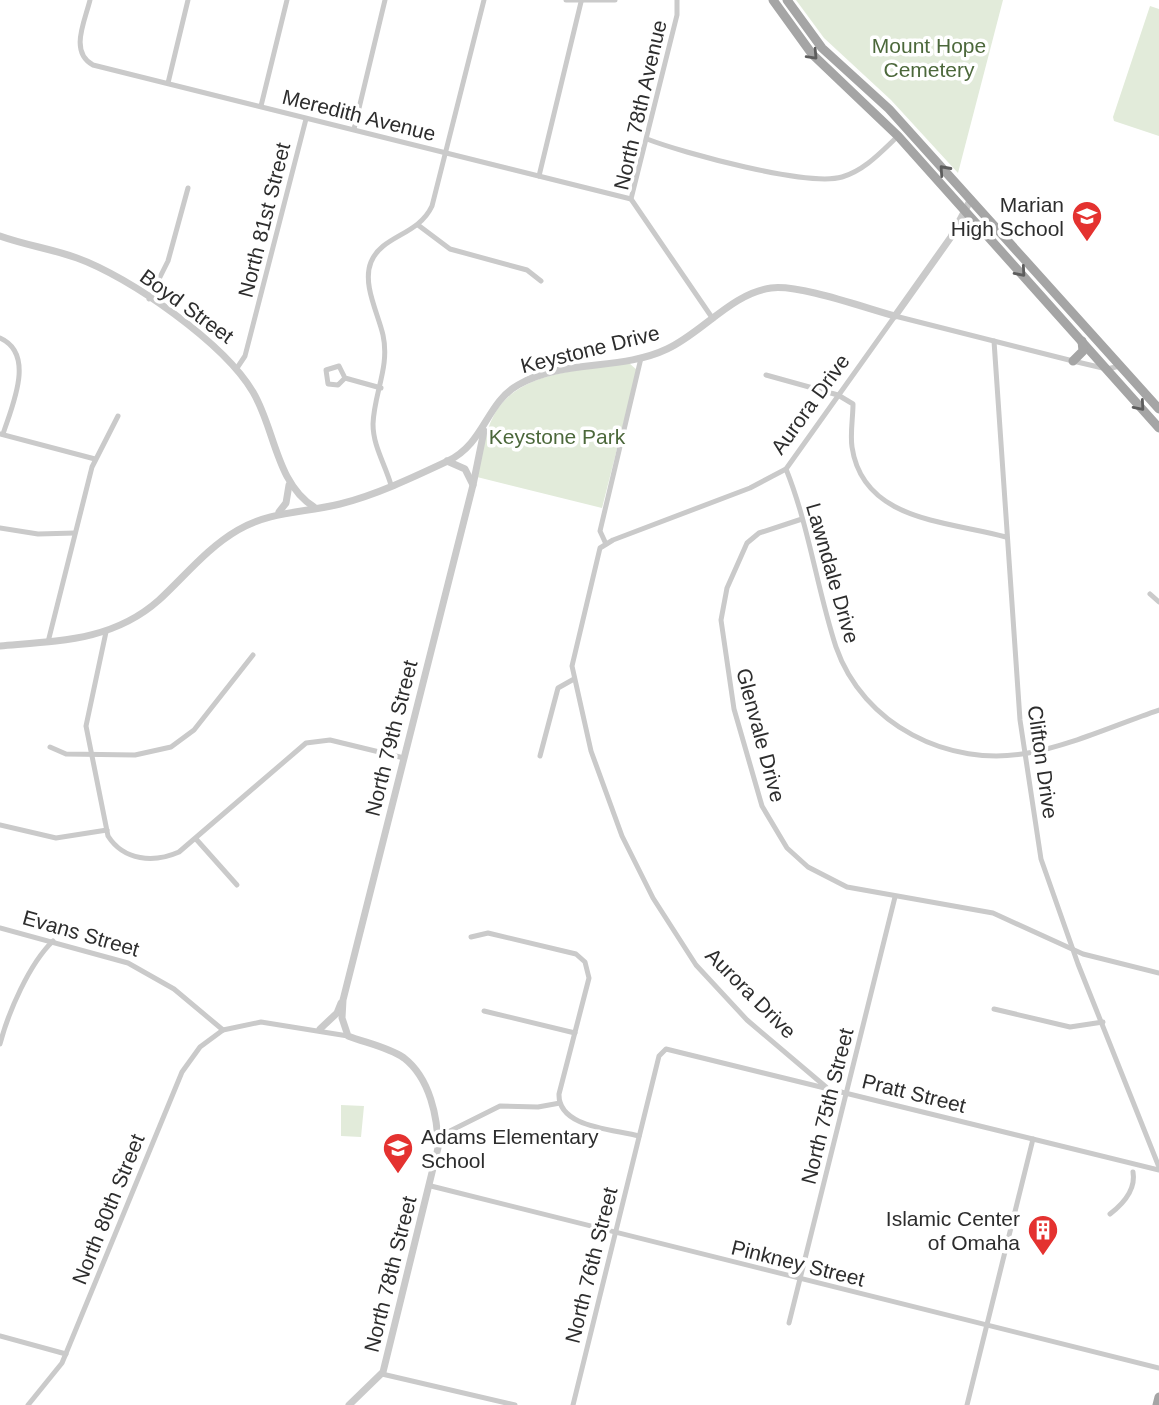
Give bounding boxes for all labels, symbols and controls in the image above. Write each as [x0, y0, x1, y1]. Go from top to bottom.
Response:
street label: North 78th Avenue [609, 18, 671, 192]
park label: Mount Hope Cemetery [872, 34, 986, 81]
one-way arrow [805, 47, 817, 60]
street label: Meredith Avenue [280, 85, 438, 145]
street label: North 81st Street [234, 140, 294, 300]
one-way arrow [940, 165, 952, 178]
place label: Marian High School [951, 193, 1064, 240]
school or university icon: Marian High School [1070, 199, 1104, 243]
street label: Boyd Street [136, 264, 238, 348]
one-way arrow [1013, 264, 1026, 277]
street label: Keystone Drive [518, 321, 662, 377]
street label: Aurora Drive [766, 350, 854, 458]
one-way arrow [1132, 398, 1144, 411]
park label: Keystone Park [489, 425, 626, 448]
street label: Lawndale Drive [802, 500, 864, 646]
street label: North 79th Street [360, 657, 422, 818]
street label: Glenvale Drive [732, 666, 790, 804]
street label: Clifton Drive [1024, 704, 1062, 820]
street label: Evans Street [20, 905, 142, 961]
street label: Aurora Drive [701, 943, 801, 1043]
street label: North 75th Street [796, 1025, 858, 1186]
street label: Pratt Street [860, 1069, 968, 1117]
place label: Adams Elementary School [421, 1125, 599, 1172]
street label: North 80th Street [67, 1130, 149, 1287]
school or university icon: Adams Elementary School [381, 1131, 415, 1175]
street label: North 76th Street [560, 1184, 622, 1345]
street label: North 78th Street [359, 1193, 421, 1354]
place label: Islamic Center of Omaha [886, 1207, 1020, 1254]
building icon: Islamic Center of Omaha [1026, 1213, 1060, 1257]
street label: Pinkney Street [729, 1235, 867, 1291]

